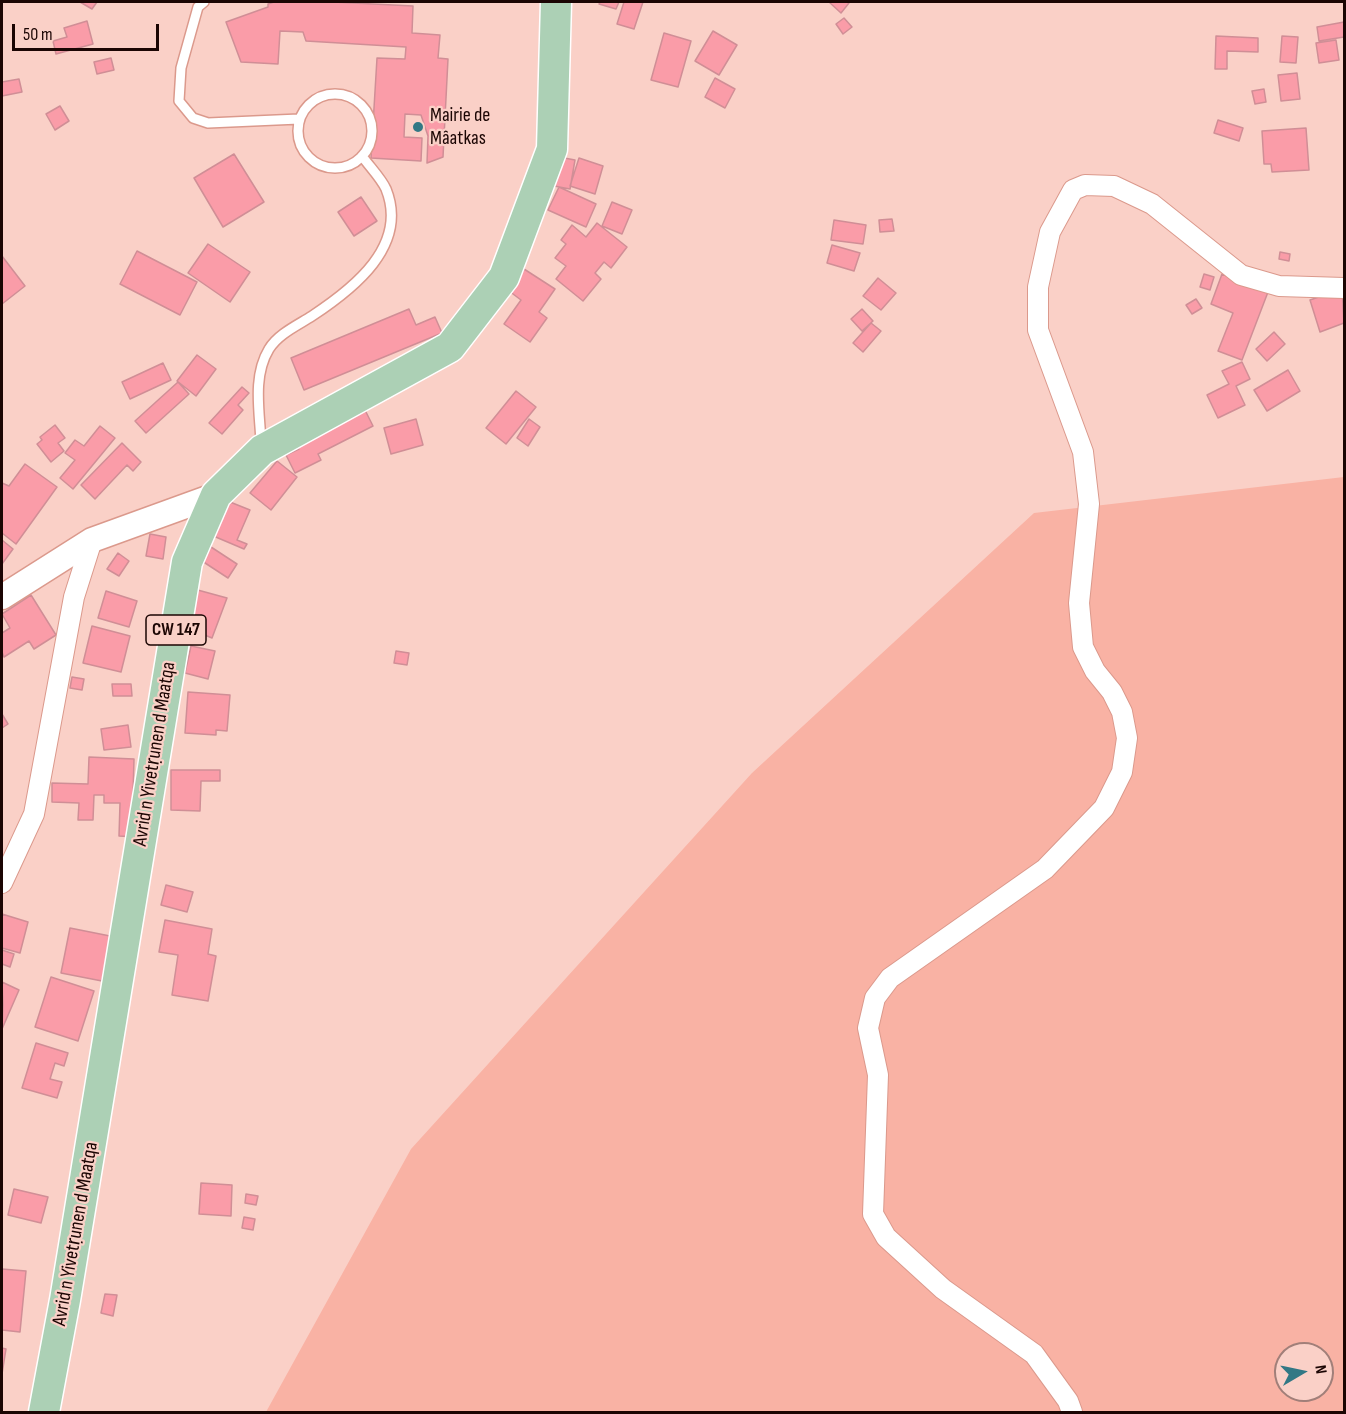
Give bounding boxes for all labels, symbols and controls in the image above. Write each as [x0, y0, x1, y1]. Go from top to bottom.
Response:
scale bar [15, 12, 162, 50]
text: 50 m [23, 24, 53, 45]
place label: Mairie de Mâatkas [430, 104, 490, 151]
marker: Mairie de Mâatkas [411, 120, 425, 134]
road number: CW 147 [146, 615, 206, 645]
street label: Avrid n Yivetṛunen d Maatqa [129, 660, 181, 848]
street label: Avrid n Yivetṛunen d Maatqa [48, 1140, 104, 1328]
north arrow [1274, 1342, 1334, 1402]
text: N [1310, 1364, 1330, 1375]

